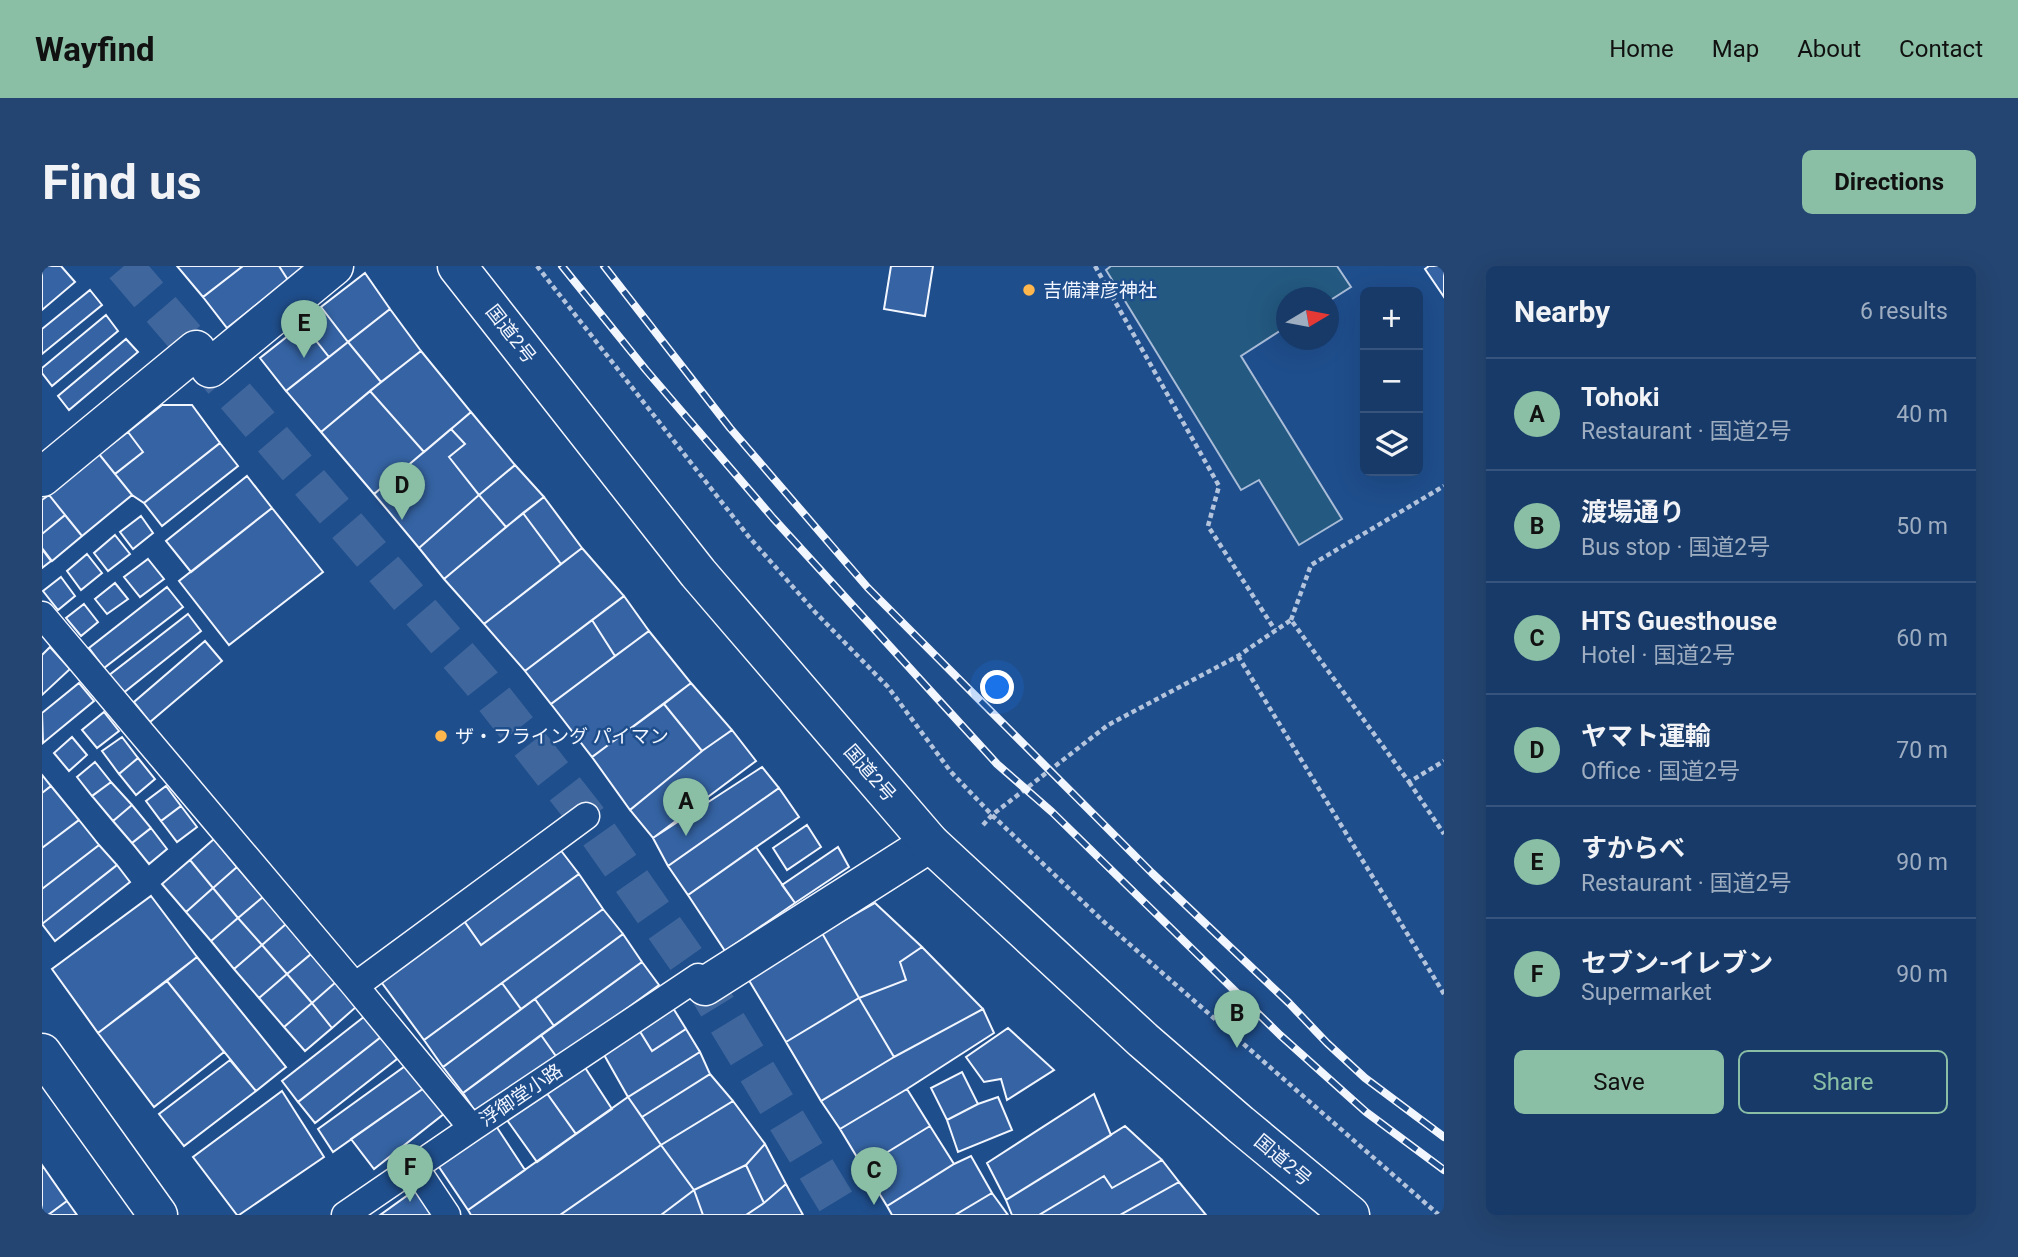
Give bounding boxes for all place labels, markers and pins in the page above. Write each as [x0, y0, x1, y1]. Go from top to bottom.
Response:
place label: 吉備津彦神社 [1043, 279, 1157, 302]
marker: 吉備津彦神社 [1021, 282, 1037, 298]
pin: E [281, 300, 327, 358]
pin: D [379, 462, 425, 520]
place label: ザ・フライング パイマン [455, 725, 669, 748]
marker: ザ・フライング パイマン [433, 728, 449, 744]
pin: A [663, 778, 709, 836]
pin: B [1214, 990, 1260, 1048]
pin: F [387, 1144, 433, 1202]
pin: C [851, 1147, 897, 1205]

